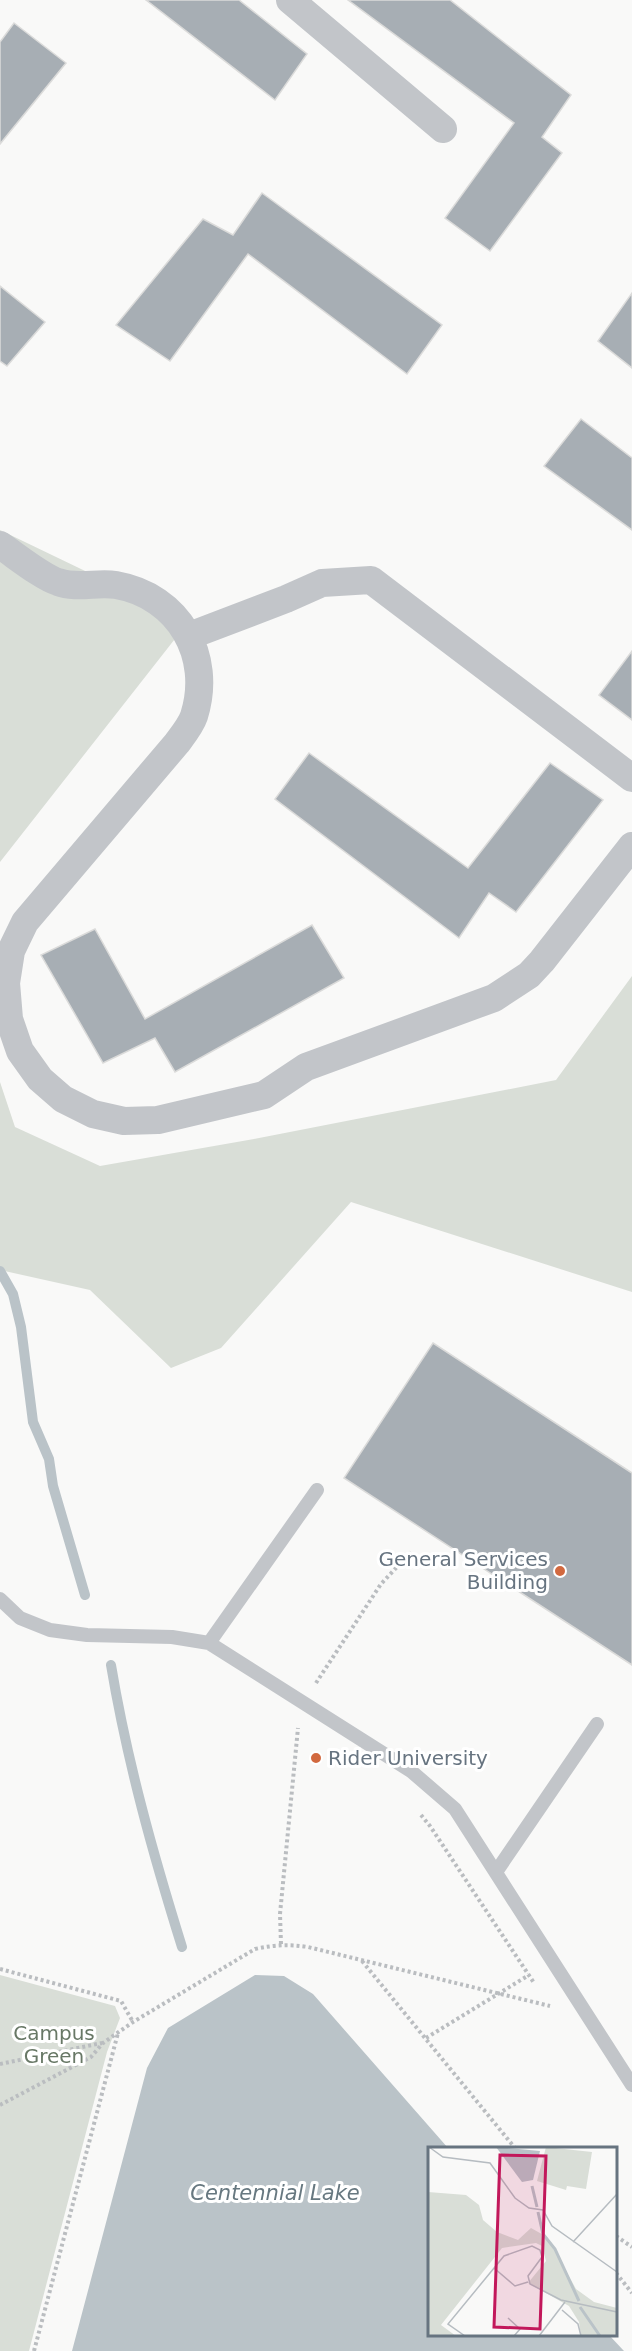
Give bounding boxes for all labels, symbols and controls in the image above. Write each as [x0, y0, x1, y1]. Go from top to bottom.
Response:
place label: General Services Building [378, 1547, 548, 1594]
marker: General Services Building [553, 1564, 567, 1578]
place label: Rider University [328, 1746, 488, 1770]
marker: Rider University [309, 1751, 323, 1765]
park label: Campus Green [13, 2021, 95, 2068]
inset map [428, 2147, 617, 2336]
water label: Centennial Lake [190, 2181, 360, 2205]

